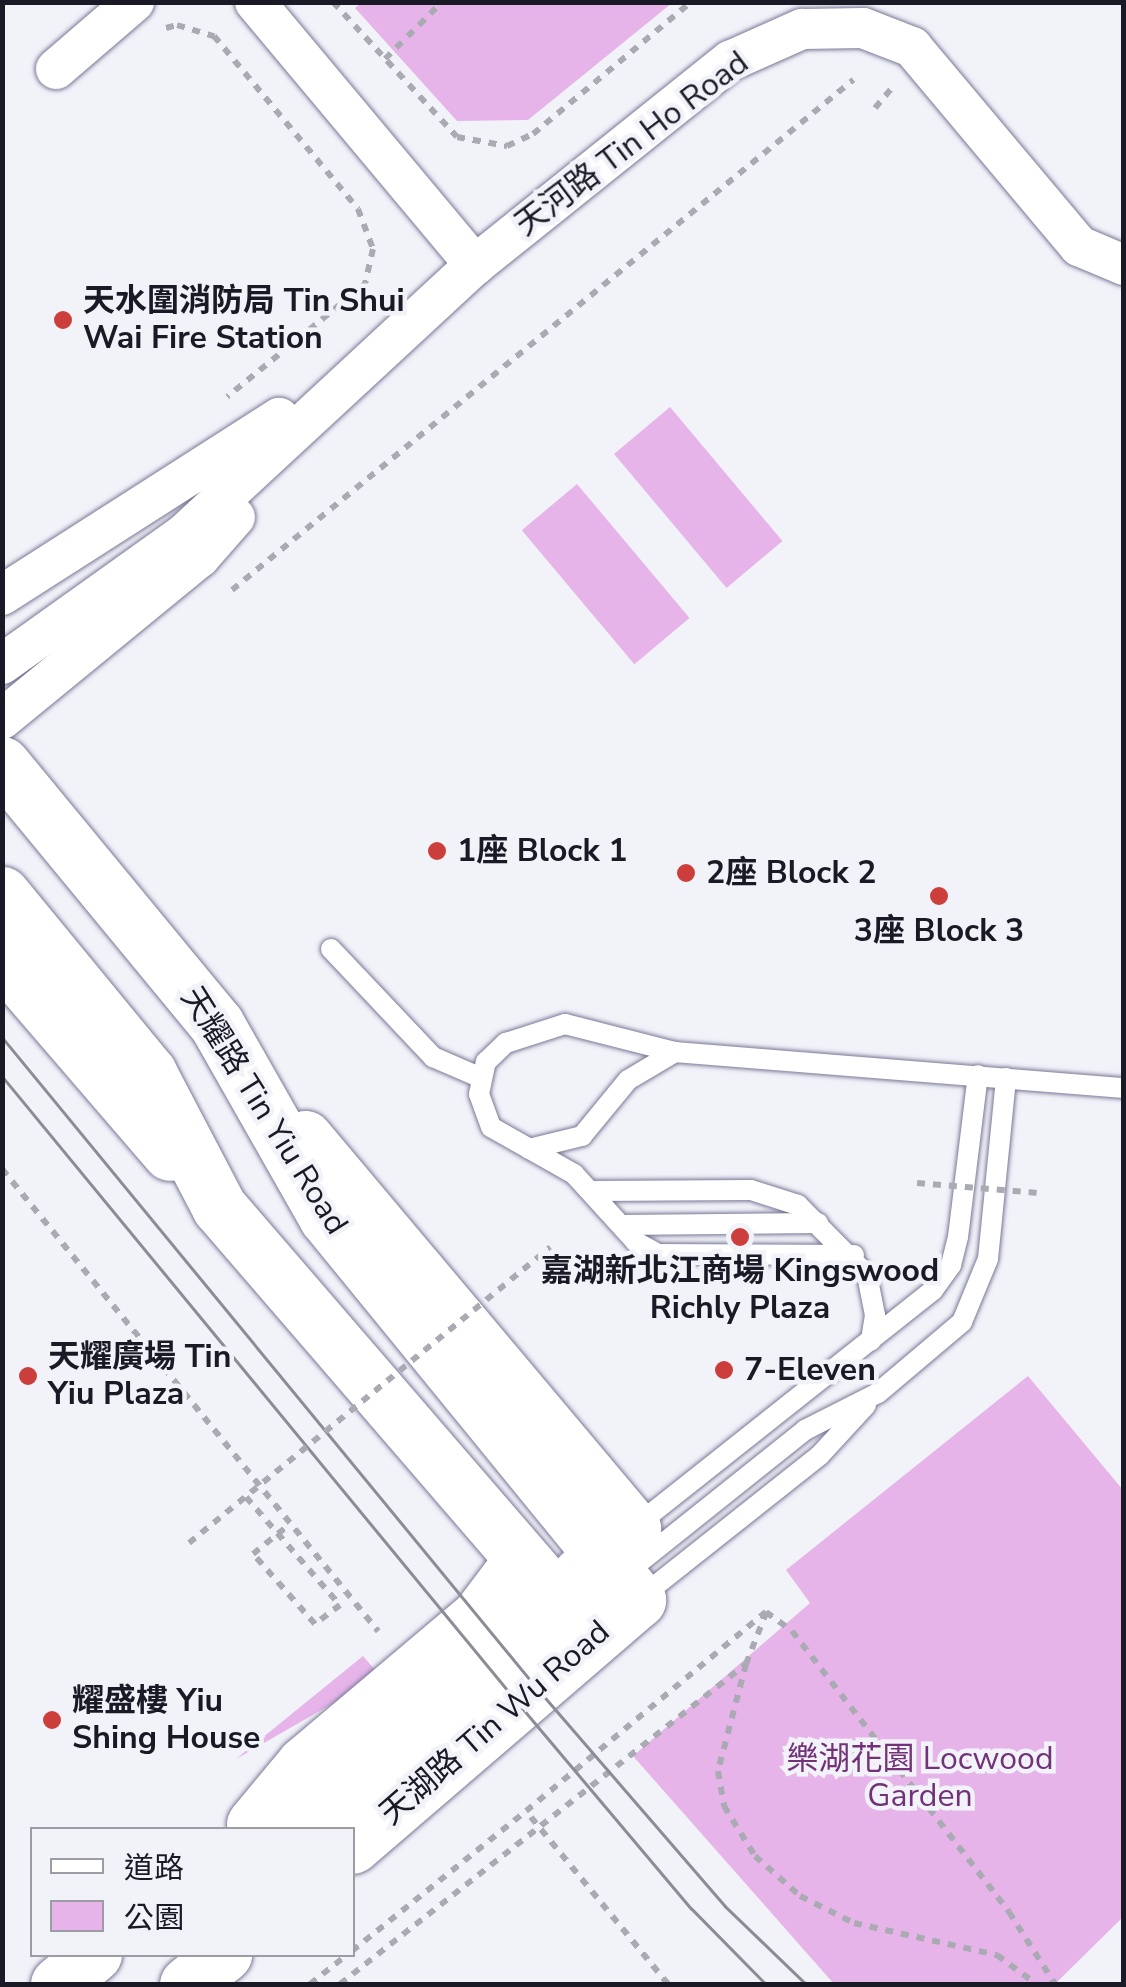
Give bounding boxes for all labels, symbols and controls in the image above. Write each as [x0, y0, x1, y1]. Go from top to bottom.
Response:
street label: 天河路 Tin Ho Road [508, 44, 756, 244]
place label: 天水圍消防局 Tin Shui Wai Fire Station [83, 283, 405, 358]
marker: 天水圍消防局 Tin Shui Wai Fire Station [52, 309, 74, 331]
place label: 1座 Block 1 [457, 832, 627, 870]
marker: 1座 Block 1 [426, 840, 448, 862]
place label: 2座 Block 2 [706, 854, 876, 892]
marker: 2座 Block 2 [675, 862, 697, 884]
marker: 3座 Block 3 [928, 885, 950, 907]
place label: 3座 Block 3 [854, 912, 1024, 950]
street label: 天耀路 Tin Yiu Road [172, 980, 356, 1242]
marker: 嘉湖新北江商場 Kingswood Richly Plaza [729, 1226, 751, 1248]
place label: 嘉湖新北江商場 Kingswood Richly Plaza [541, 1253, 939, 1328]
place label: 天耀廣場 Tin Yiu Plaza [48, 1339, 231, 1414]
place label: 7-Eleven [744, 1351, 876, 1389]
marker: 7-Eleven [713, 1359, 735, 1381]
marker: 天耀廣場 Tin Yiu Plaza [17, 1365, 39, 1387]
street label: 天湖路 Tin Wu Road [372, 1613, 618, 1833]
place label: 耀盛樓 Yiu Shing House [72, 1683, 260, 1758]
marker: 耀盛樓 Yiu Shing House [41, 1709, 63, 1731]
park label: 樂湖花園 Locwood Garden [786, 1741, 1054, 1816]
legend [30, 1827, 355, 1957]
text: 道路 [124, 1848, 184, 1889]
text: 公園 [124, 1898, 184, 1939]

